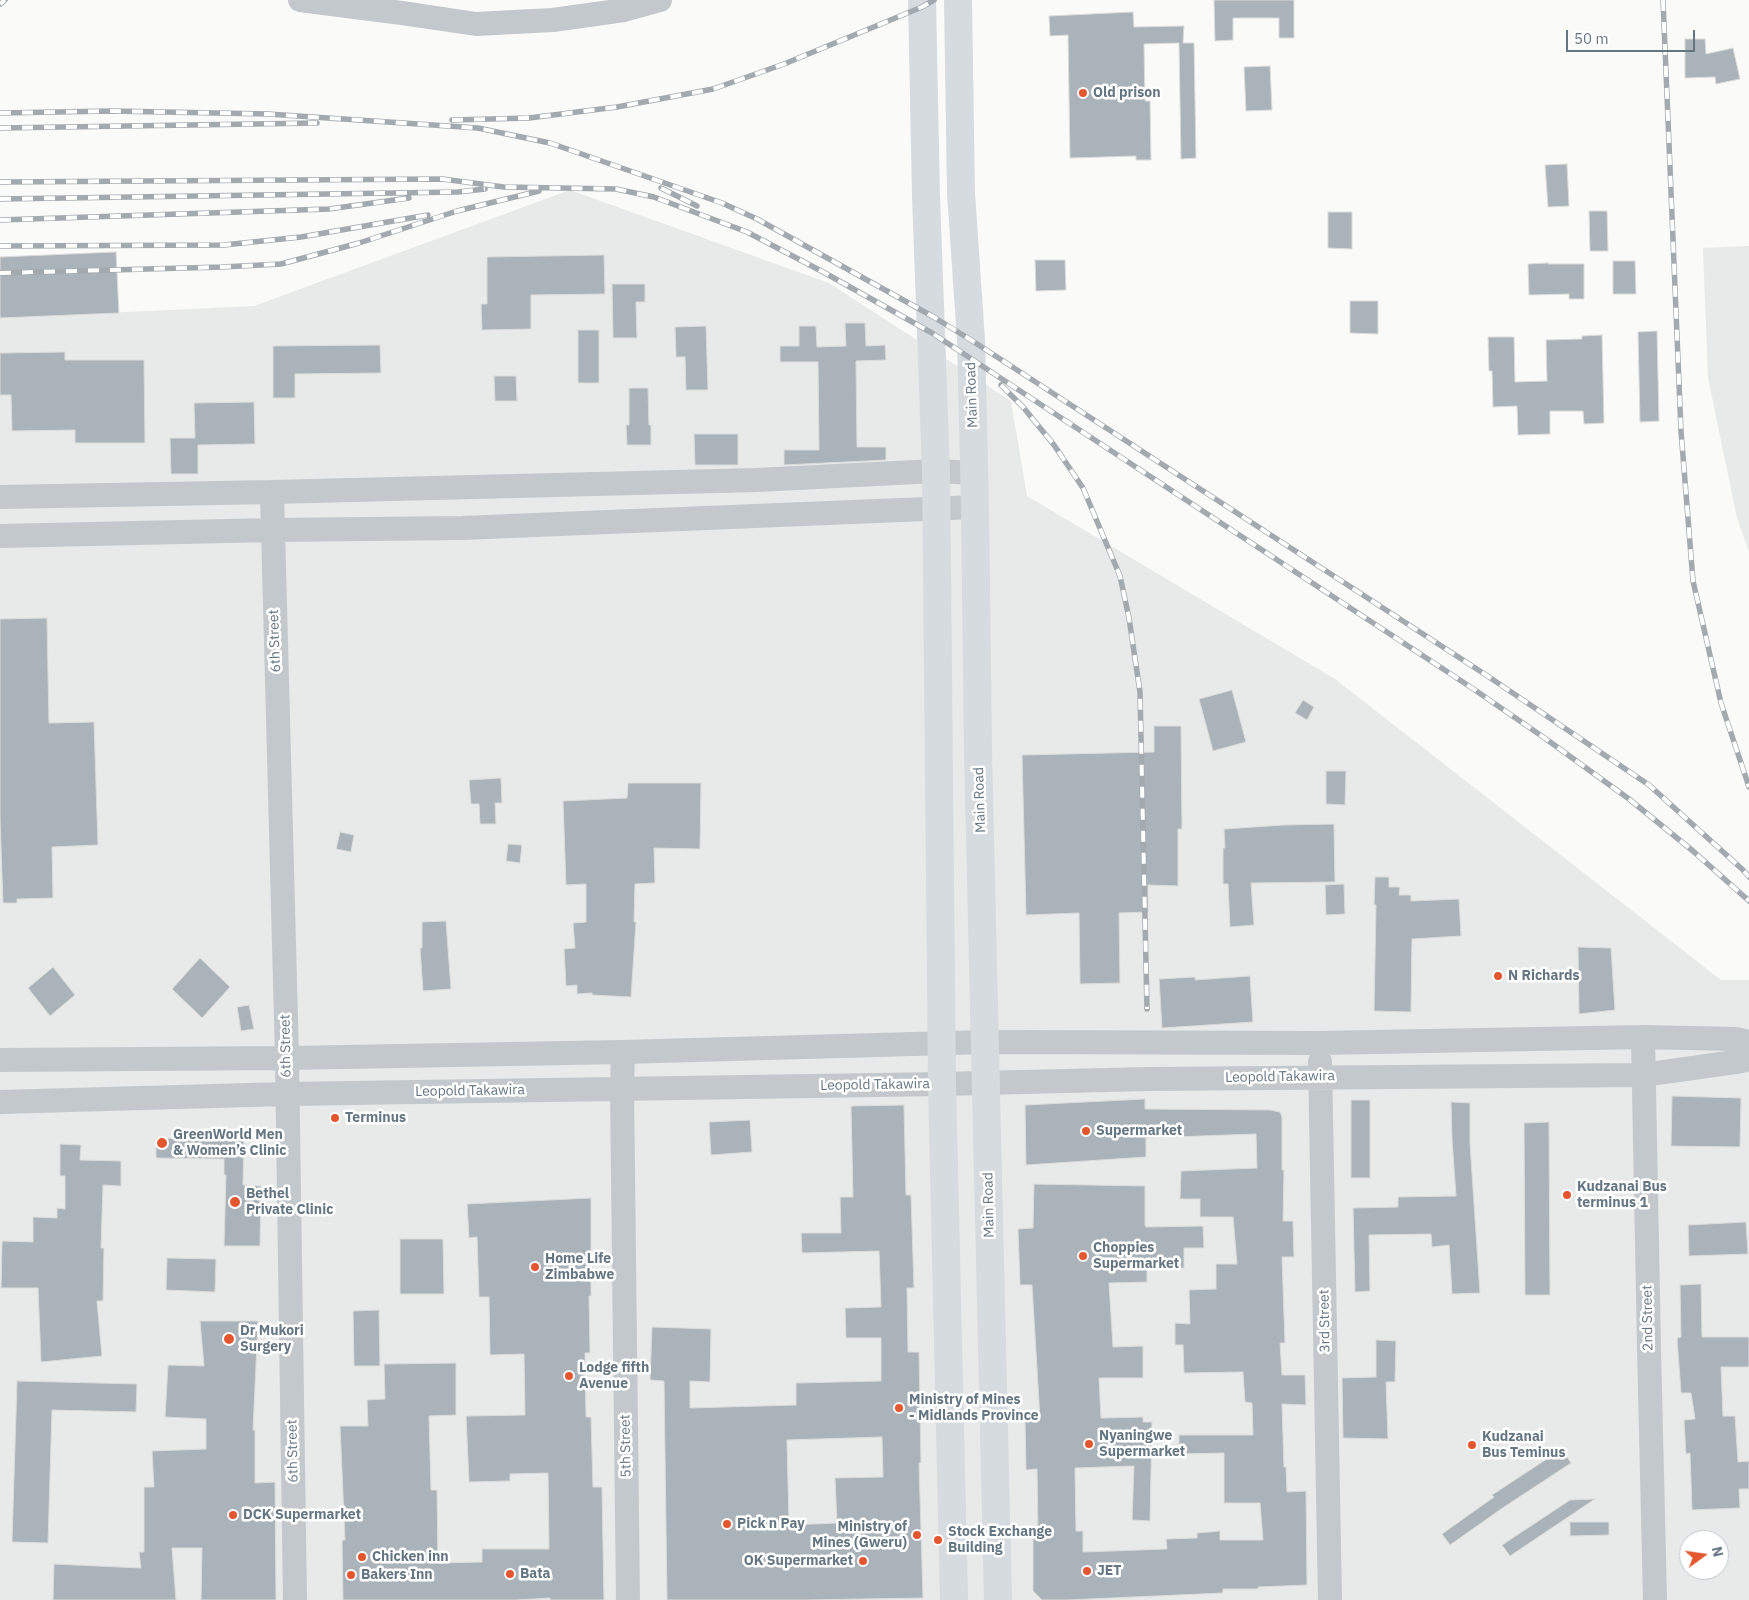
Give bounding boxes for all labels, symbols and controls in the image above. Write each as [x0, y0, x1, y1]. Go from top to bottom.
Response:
scale bar [1569, 20, 1698, 52]
text: 50 m [1574, 29, 1609, 48]
place label: Old prison [1093, 85, 1161, 101]
marker: Old prison [1077, 87, 1089, 99]
street label: Main Road [962, 362, 982, 428]
street label: 6th Street [266, 609, 284, 673]
street label: Main Road [970, 767, 990, 833]
place label: N Richards [1508, 968, 1580, 984]
marker: N Richards [1492, 970, 1504, 982]
street label: 6th Street [277, 1014, 295, 1078]
street label: Leopold Takawira [1225, 1068, 1335, 1086]
street label: Leopold Takawira [820, 1076, 930, 1094]
street label: Leopold Takawira [415, 1082, 525, 1100]
place label: Terminus [345, 1110, 406, 1126]
marker: Terminus [329, 1112, 341, 1124]
place label: Supermarket [1096, 1123, 1182, 1139]
marker: Supermarket [1080, 1125, 1092, 1137]
place label: GreenWorld Men & Women’s Clinic [173, 1127, 287, 1160]
marker: GreenWorld Men & Women’s Clinic [155, 1136, 169, 1150]
street label: Main Road [980, 1172, 998, 1238]
place label: Kudzanai Bus terminus 1 [1577, 1179, 1667, 1212]
place label: Bethel Private Clinic [246, 1186, 333, 1218]
marker: Kudzanai Bus terminus 1 [1561, 1189, 1573, 1201]
marker: Bethel Private Clinic [228, 1195, 242, 1209]
place label: Choppies Supermarket [1093, 1240, 1179, 1272]
marker: Choppies Supermarket [1077, 1250, 1089, 1262]
place label: Home Life Zimbabwe [545, 1251, 614, 1284]
marker: Home Life Zimbabwe [529, 1261, 541, 1273]
street label: 2nd Street [1639, 1285, 1657, 1351]
street label: 3rd Street [1316, 1289, 1334, 1353]
place label: Dr Mukori Surgery [240, 1323, 304, 1355]
marker: Dr Mukori Surgery [222, 1332, 236, 1346]
place label: Lodge fifth Avenue [579, 1360, 649, 1392]
marker: Lodge fifth Avenue [563, 1370, 575, 1382]
place label: Ministry of Mines - Midlands Province [909, 1392, 1039, 1424]
marker: Ministry of Mines - Midlands Province [893, 1402, 905, 1414]
street label: 5th Street [617, 1414, 635, 1478]
street label: 6th Street [284, 1419, 302, 1483]
place label: Nyaningwe Supermarket [1099, 1428, 1185, 1460]
place label: Kudzanai Bus Teminus [1482, 1429, 1565, 1461]
marker: Nyaningwe Supermarket [1083, 1438, 1095, 1450]
marker: Kudzanai Bus Teminus [1466, 1439, 1478, 1451]
place label: DCK Supermarket [243, 1507, 361, 1523]
marker: DCK Supermarket [227, 1509, 239, 1521]
place label: Pick n Pay [737, 1516, 805, 1532]
marker: Pick n Pay [721, 1518, 733, 1530]
place label: Ministry of Mines (Gweru) [812, 1519, 907, 1551]
place label: Stock Exchange Building [948, 1524, 1052, 1556]
marker: Ministry of Mines (Gweru) [911, 1529, 923, 1541]
north arrow [1679, 1530, 1729, 1580]
marker: Stock Exchange Building [932, 1534, 944, 1546]
text: N [1708, 1545, 1728, 1559]
place label: Chicken inn [372, 1549, 449, 1565]
marker: Chicken inn [356, 1551, 368, 1563]
place label: OK Supermarket [744, 1553, 853, 1569]
marker: OK Supermarket [857, 1555, 869, 1567]
place label: JET [1097, 1563, 1121, 1579]
marker: JET [1081, 1565, 1093, 1577]
place label: Bata [520, 1566, 551, 1582]
place label: Bakers Inn [361, 1567, 433, 1583]
marker: Bata [504, 1568, 516, 1580]
marker: Bakers Inn [345, 1569, 357, 1581]

